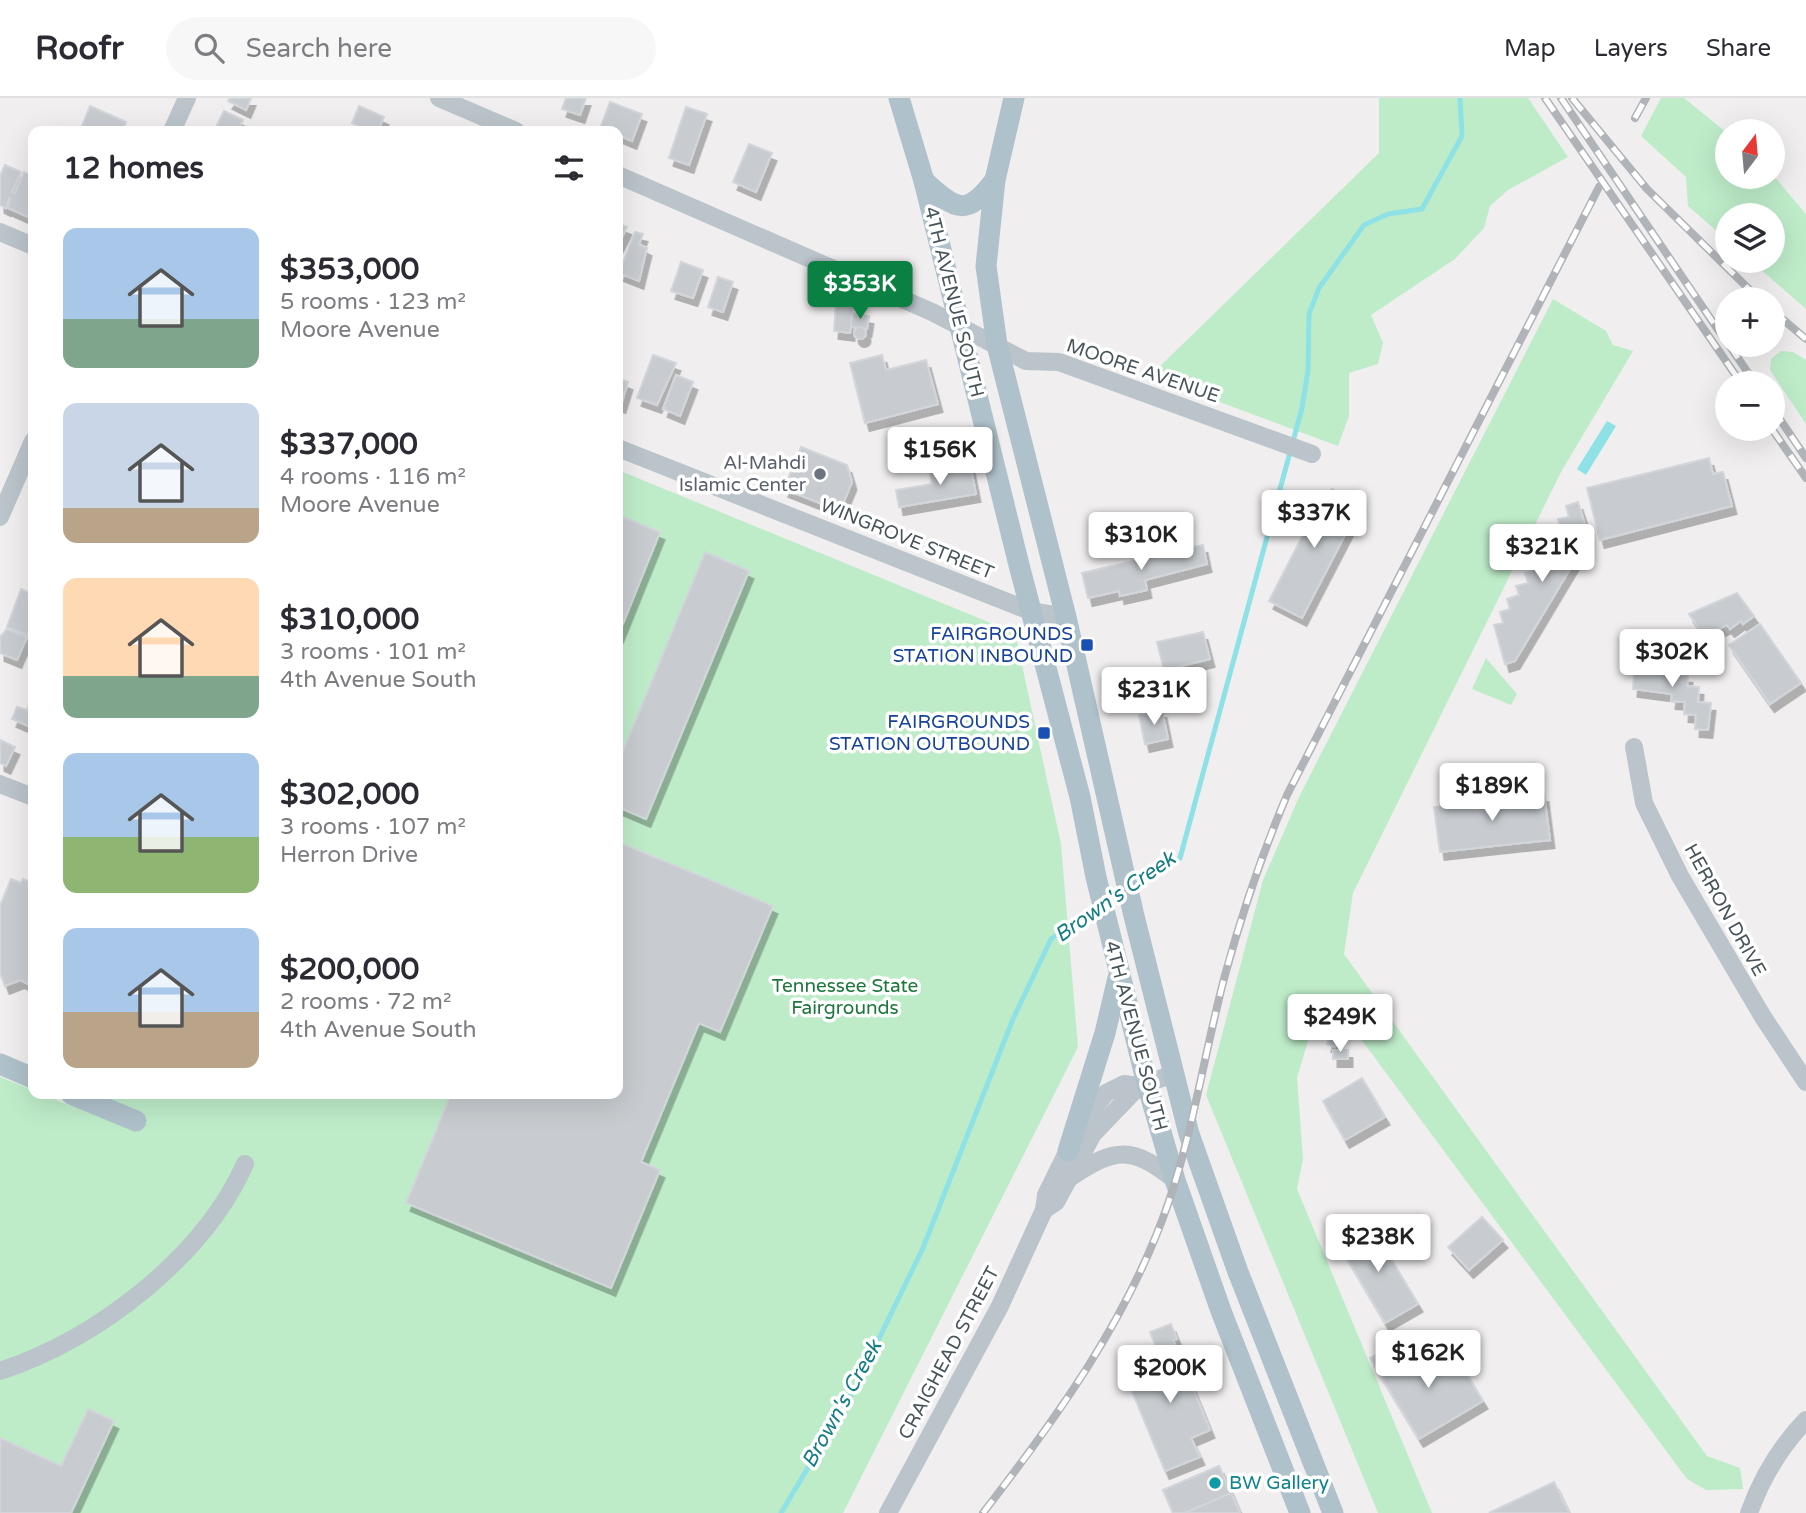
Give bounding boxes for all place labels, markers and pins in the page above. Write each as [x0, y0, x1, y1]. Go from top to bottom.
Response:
pin: $353K [811, 262, 909, 321]
pin: $156K [891, 428, 989, 487]
place label: Al-Mahdi Islamic Center [679, 452, 807, 496]
marker: Al-Mahdi Islamic Center [812, 466, 828, 482]
pin: $337K [1265, 490, 1363, 550]
pin: $310K [1092, 512, 1190, 572]
pin: $321K [1493, 524, 1591, 584]
place label: FAIRGROUNDS STATION INBOUND [893, 623, 1073, 667]
pin: $302K [1623, 630, 1721, 689]
marker: FAIRGROUNDS STATION INBOUND [1079, 637, 1095, 653]
pin: $231K [1105, 668, 1203, 727]
place label: FAIRGROUNDS STATION OUTBOUND [829, 711, 1030, 755]
marker: FAIRGROUNDS STATION OUTBOUND [1036, 725, 1052, 741]
pin: $189K [1443, 764, 1541, 823]
pin: $249K [1291, 995, 1389, 1054]
pin: $238K [1329, 1214, 1427, 1274]
pin: $162K [1379, 1330, 1477, 1390]
pin: $200K [1121, 1346, 1219, 1405]
place label: BW Gallery [1229, 1472, 1329, 1494]
marker: BW Gallery [1207, 1475, 1223, 1491]

